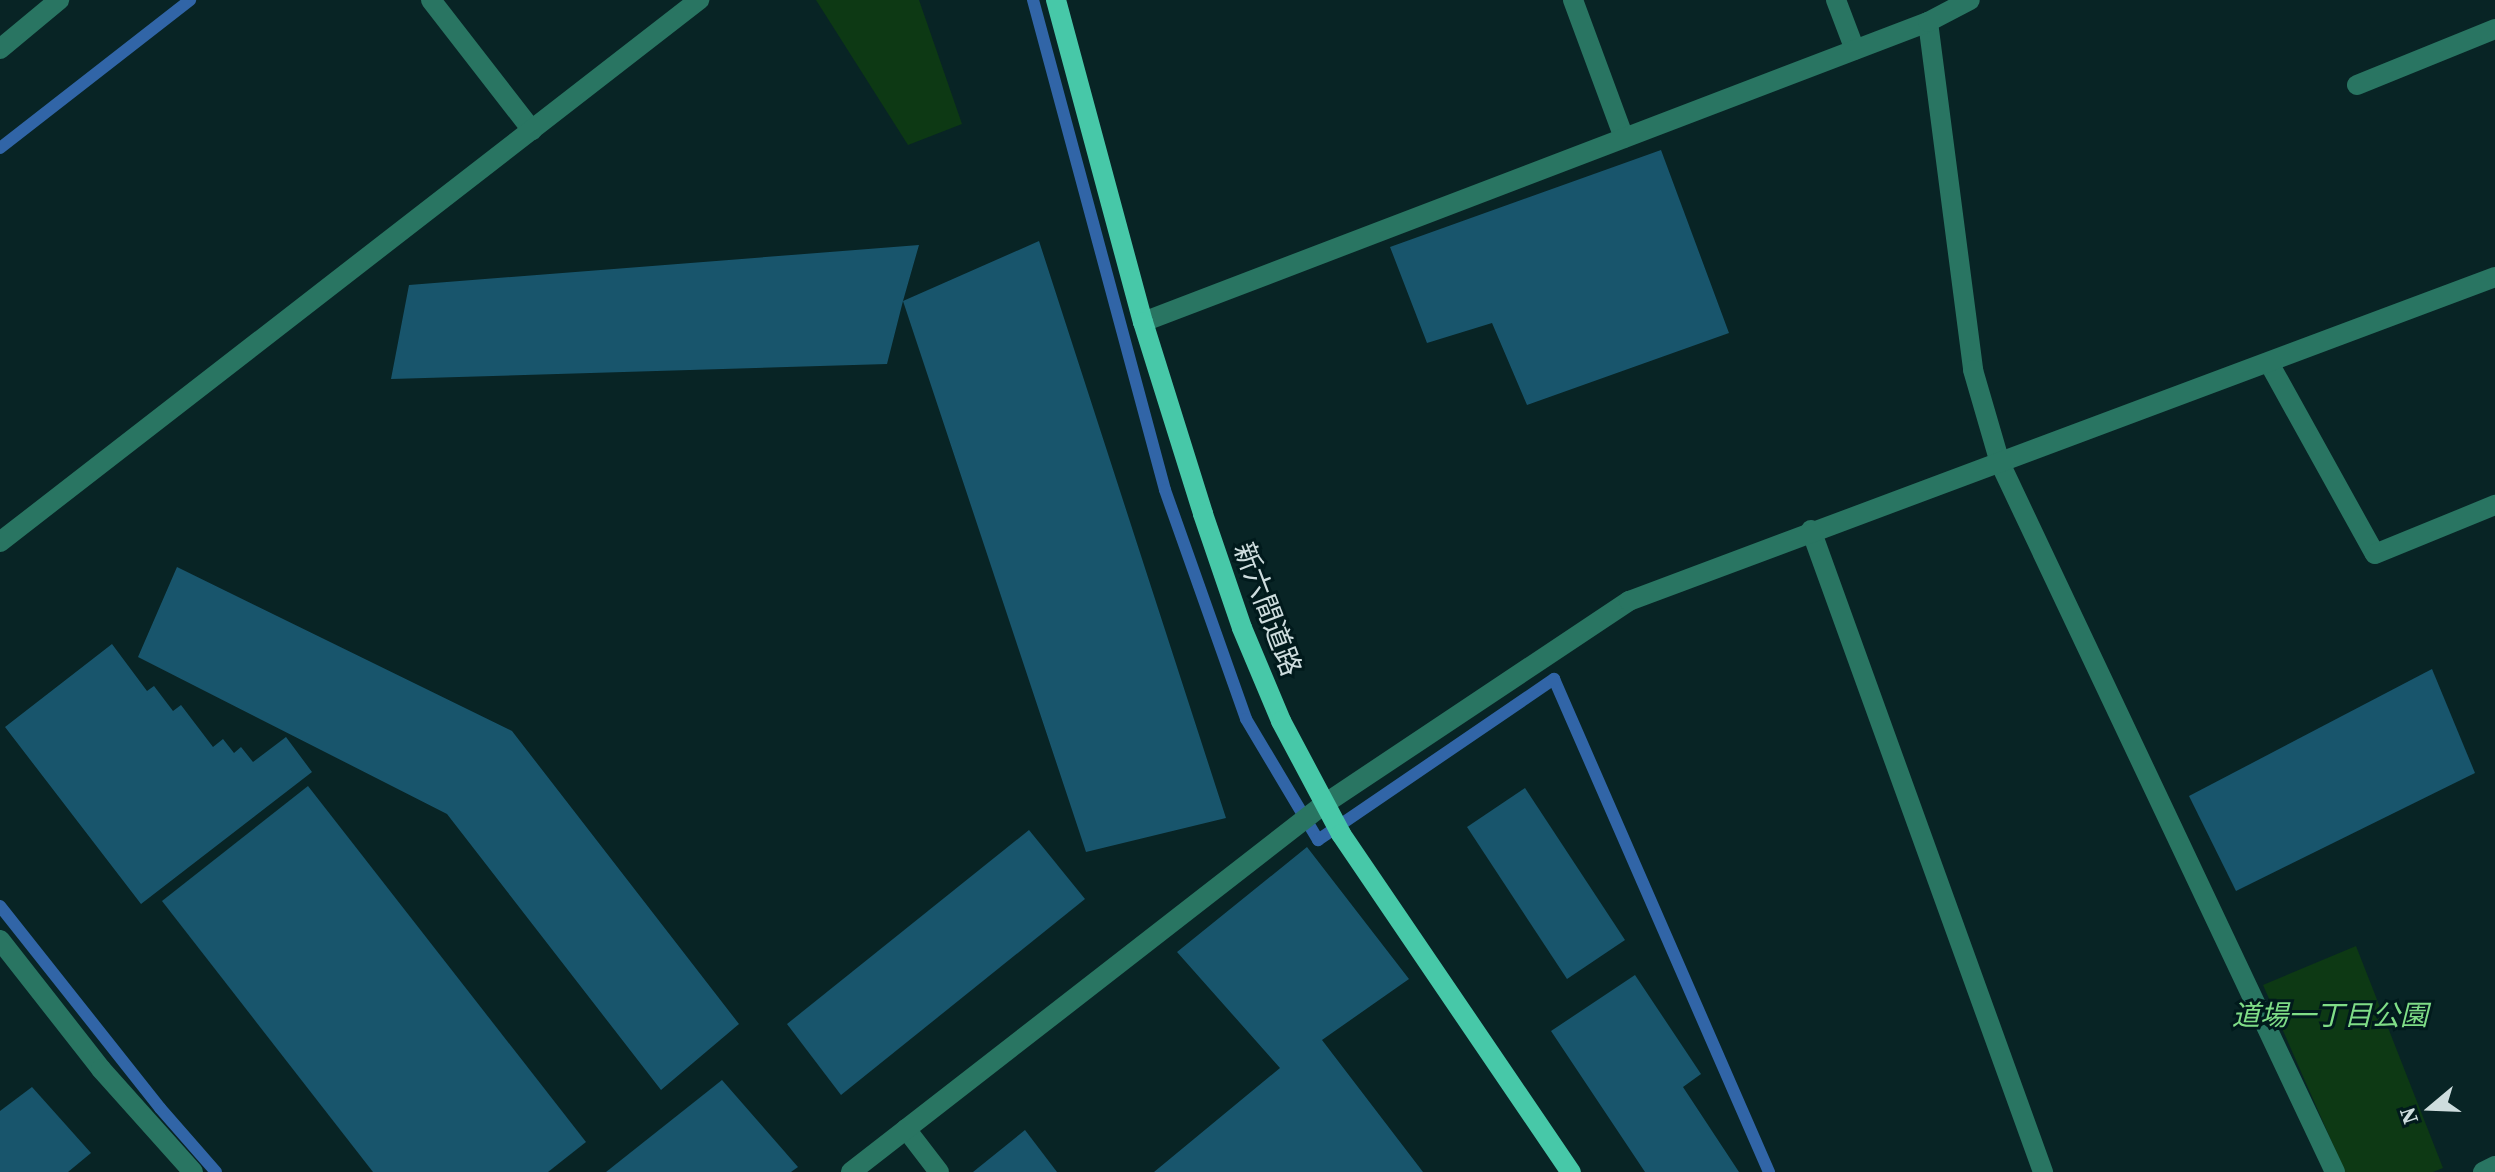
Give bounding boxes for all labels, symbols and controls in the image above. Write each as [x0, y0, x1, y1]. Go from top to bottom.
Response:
street label: 新六間道路 [1227, 538, 1309, 680]
park label: 道場一丁目公園 [2232, 998, 2428, 1032]
north arrow [2391, 1068, 2471, 1148]
text: N [2392, 1103, 2425, 1128]

